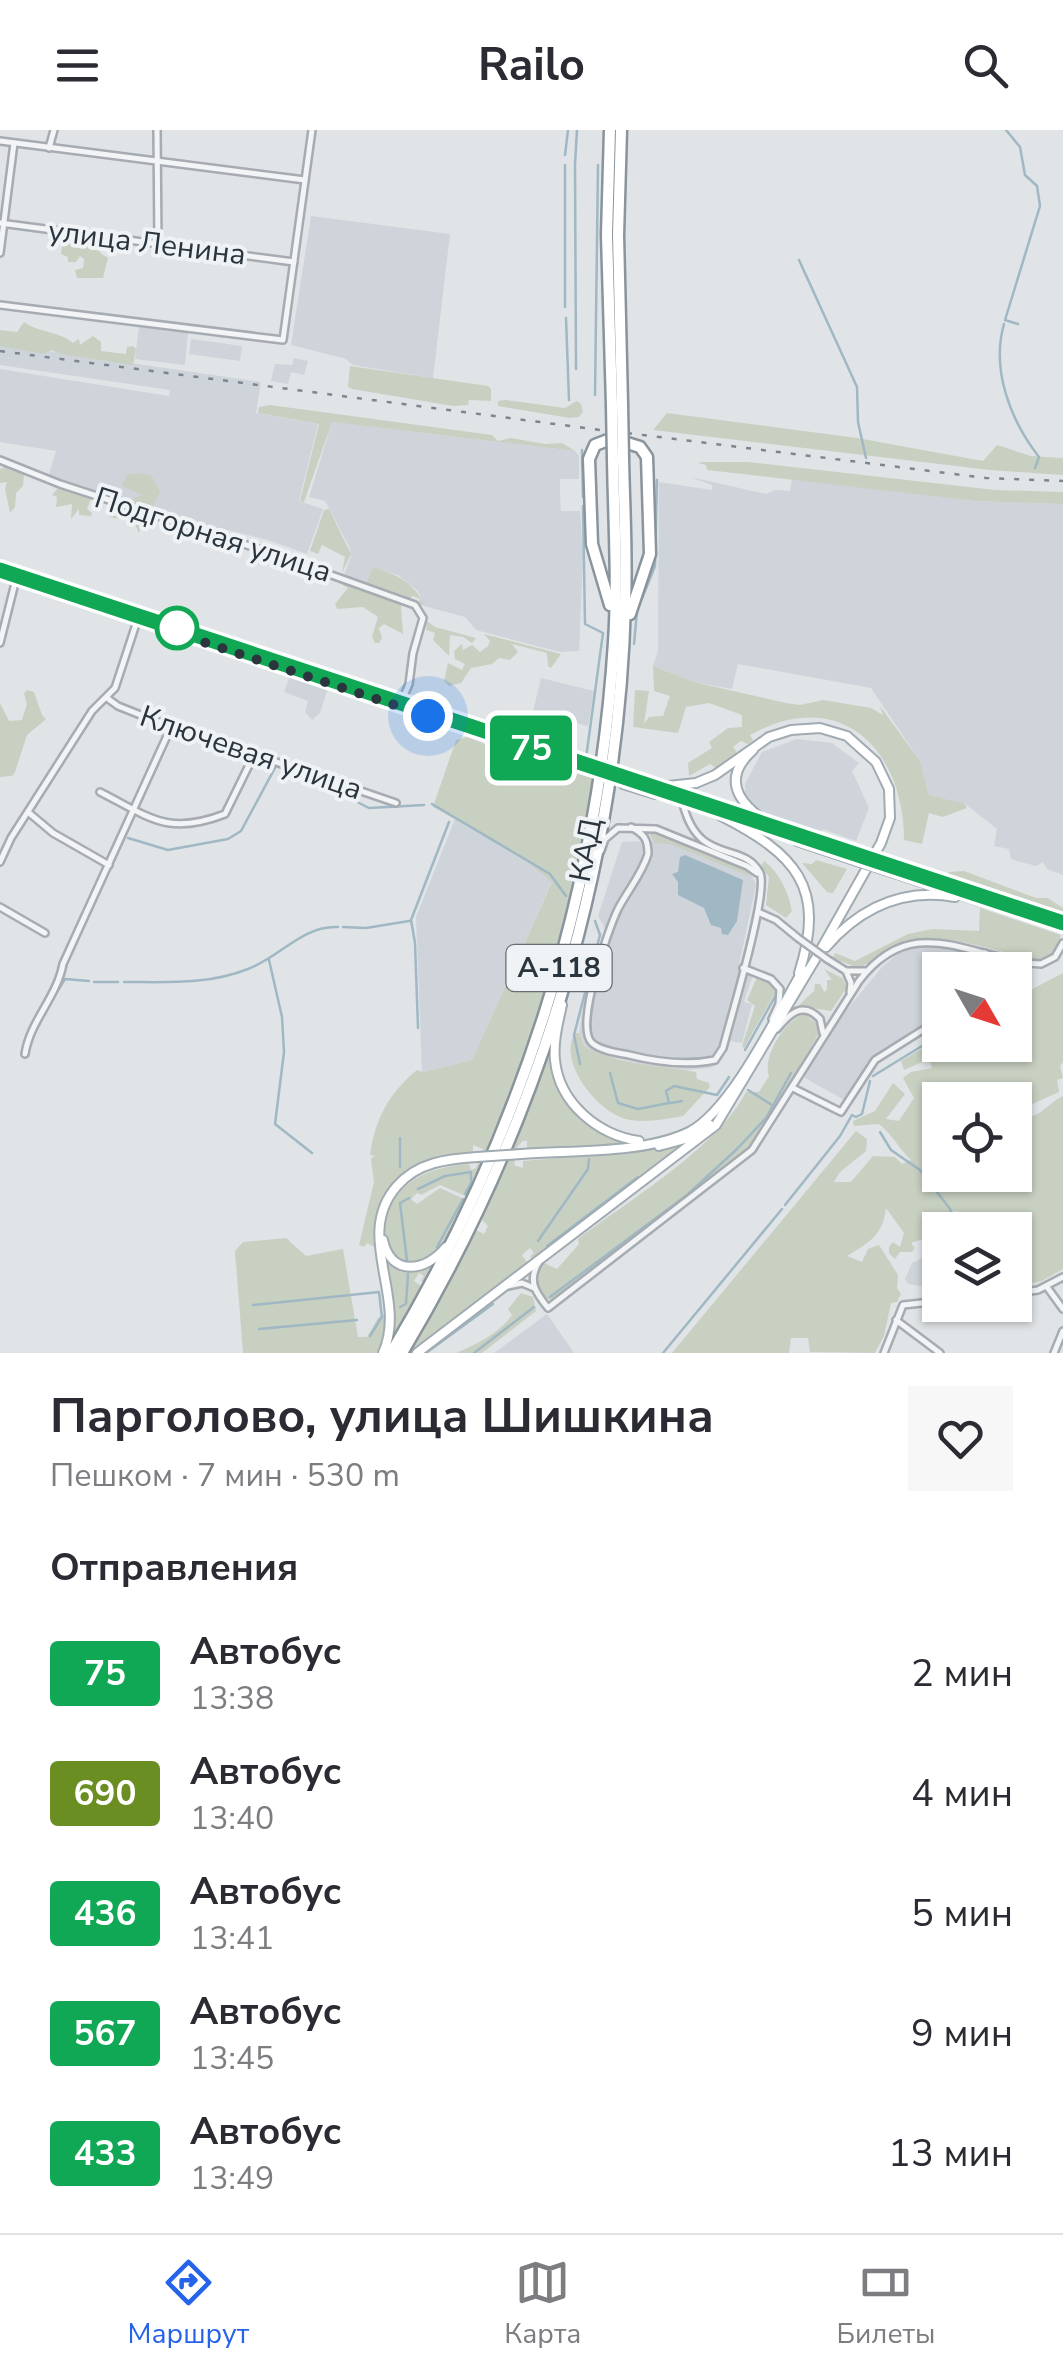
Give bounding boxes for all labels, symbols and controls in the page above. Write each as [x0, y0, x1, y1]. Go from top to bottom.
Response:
text: Railo [478, 35, 585, 96]
icon: menu [50, 38, 105, 93]
icon: search [958, 38, 1013, 93]
street label: улица Ленина [46, 211, 248, 275]
street label: Подгорная улица [89, 477, 337, 593]
unlabelled marker [156, 607, 198, 649]
your location [403, 691, 453, 741]
street label: Ключевая улица [134, 696, 368, 810]
line badge: 75 [486, 716, 576, 780]
text: 75 [510, 725, 552, 772]
street label: КАД [560, 815, 612, 885]
road number: А-118 [506, 945, 612, 991]
north arrow [922, 952, 1032, 1062]
map controls [922, 952, 1032, 1322]
button: locate [922, 1082, 1032, 1192]
button: layers [922, 1212, 1032, 1322]
text: Парголово, улица Шишкина [50, 1383, 714, 1449]
button: heart [908, 1386, 1013, 1491]
text: Пешком · 7 мин · 530 m [50, 1454, 400, 1497]
text: Отправления [50, 1542, 298, 1593]
text: Автобус [190, 1626, 341, 1677]
text: 2 мин [911, 1648, 1013, 1699]
text: 75 [84, 1650, 126, 1697]
text: 13:38 [190, 1677, 274, 1720]
text: Автобус [190, 1746, 341, 1797]
text: 4 мин [911, 1768, 1013, 1819]
text: 690 [73, 1770, 137, 1817]
text: 13:40 [190, 1797, 274, 1840]
text: Автобус [190, 1866, 341, 1917]
text: 5 мин [911, 1888, 1013, 1939]
text: 436 [73, 1890, 137, 1937]
text: 13:41 [190, 1917, 274, 1960]
text: Автобус [190, 1986, 341, 2037]
text: 9 мин [911, 2008, 1013, 2059]
text: 567 [73, 2010, 137, 2057]
text: 13:45 [190, 2037, 274, 2080]
text: Автобус [190, 2106, 341, 2157]
text: 13 мин [888, 2128, 1013, 2179]
text: 433 [73, 2130, 137, 2177]
text: 13:49 [190, 2157, 274, 2200]
tab: Маршрут [128, 2255, 249, 2353]
tab: Карта [504, 2255, 581, 2353]
tab: Билеты [837, 2255, 935, 2353]

